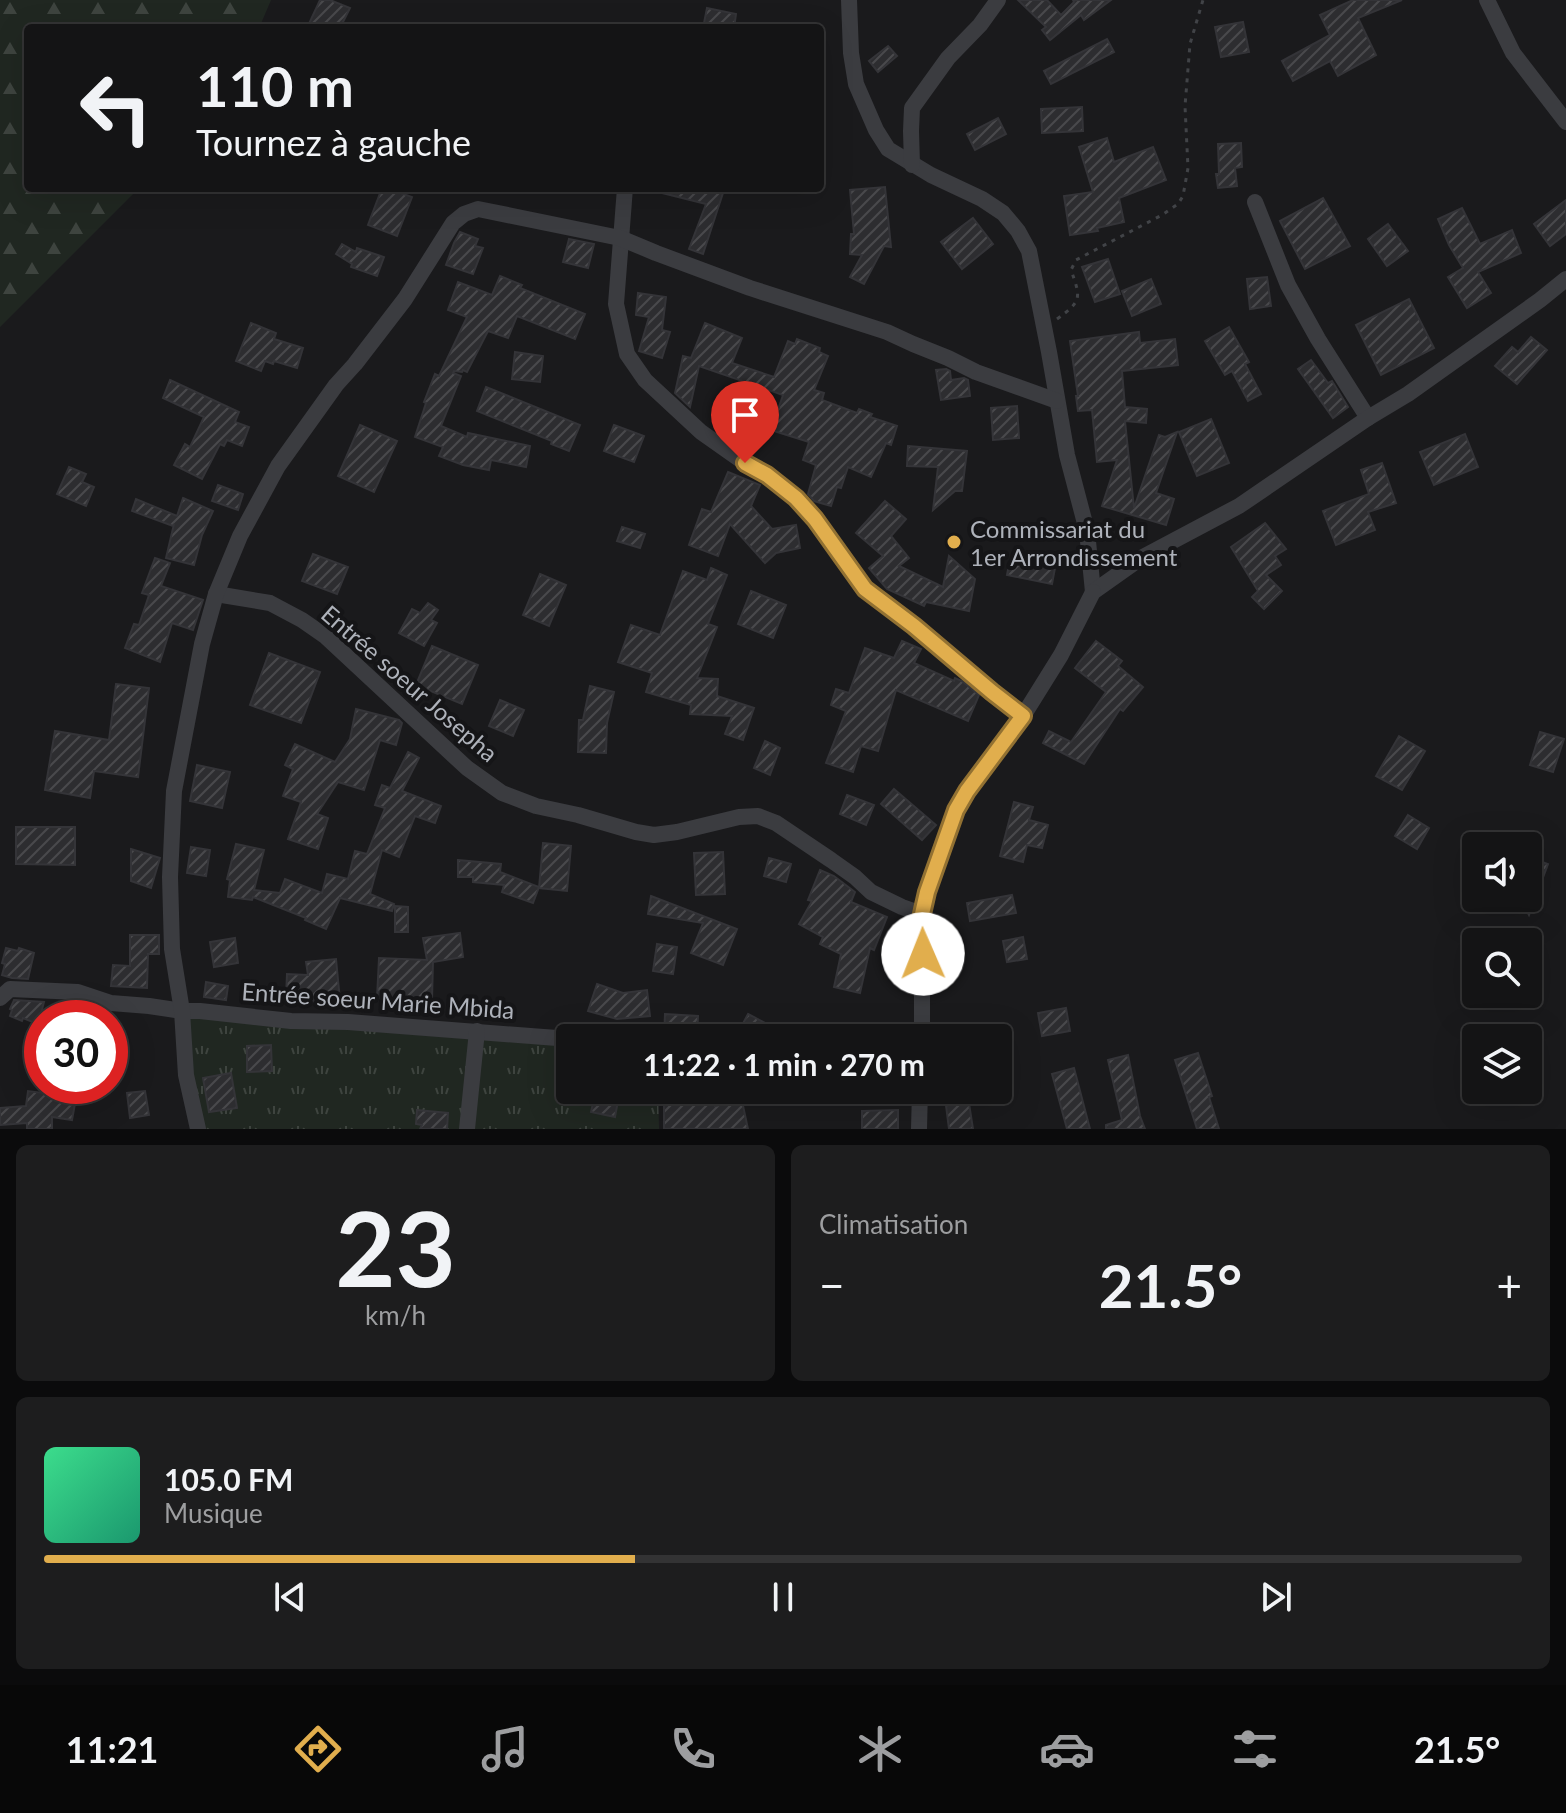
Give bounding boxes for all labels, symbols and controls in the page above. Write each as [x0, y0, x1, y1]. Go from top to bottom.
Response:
text: 110 m [196, 52, 354, 119]
icon: left [64, 56, 168, 160]
text: Tournez à gauche [196, 120, 471, 164]
pin [711, 381, 779, 463]
icon: arrive [723, 393, 767, 437]
place label: Commissariat du 1er Arrondissement [970, 514, 1178, 571]
marker: Commissariat du 1er Arrondissement [945, 533, 963, 551]
street label: Entrée soeur Josepha [316, 599, 504, 767]
map controls [1462, 832, 1542, 1104]
button: sound [1462, 832, 1542, 912]
position arrow [881, 912, 965, 996]
button: search [1462, 928, 1542, 1008]
street label: Entrée soeur Marie Mbida [241, 976, 515, 1024]
speed limit sign: 30 [24, 1000, 128, 1104]
button: layers [1462, 1024, 1542, 1104]
text: 11:22 · 1 min · 270 m [643, 1046, 925, 1082]
text: 23 [335, 1184, 456, 1309]
text: Climatisation [819, 1208, 968, 1240]
text: 21.5° [1099, 1249, 1242, 1321]
text: − [819, 1259, 845, 1311]
text: + [1496, 1259, 1522, 1311]
text: km/h [365, 1299, 426, 1331]
text: 105.0 FM [164, 1461, 293, 1497]
text: Musique [164, 1497, 263, 1529]
icon: previous [268, 1575, 312, 1619]
icon: pause [761, 1575, 805, 1619]
icon: next [1254, 1575, 1298, 1619]
icon: directions [290, 1721, 346, 1777]
icon: music [477, 1721, 533, 1777]
icon: phone [665, 1721, 721, 1777]
icon: climate [852, 1721, 908, 1777]
icon: car [1039, 1721, 1095, 1777]
icon: filters [1227, 1721, 1283, 1777]
text: 11:21 [66, 1727, 158, 1771]
text: 21.5° [1414, 1727, 1500, 1771]

